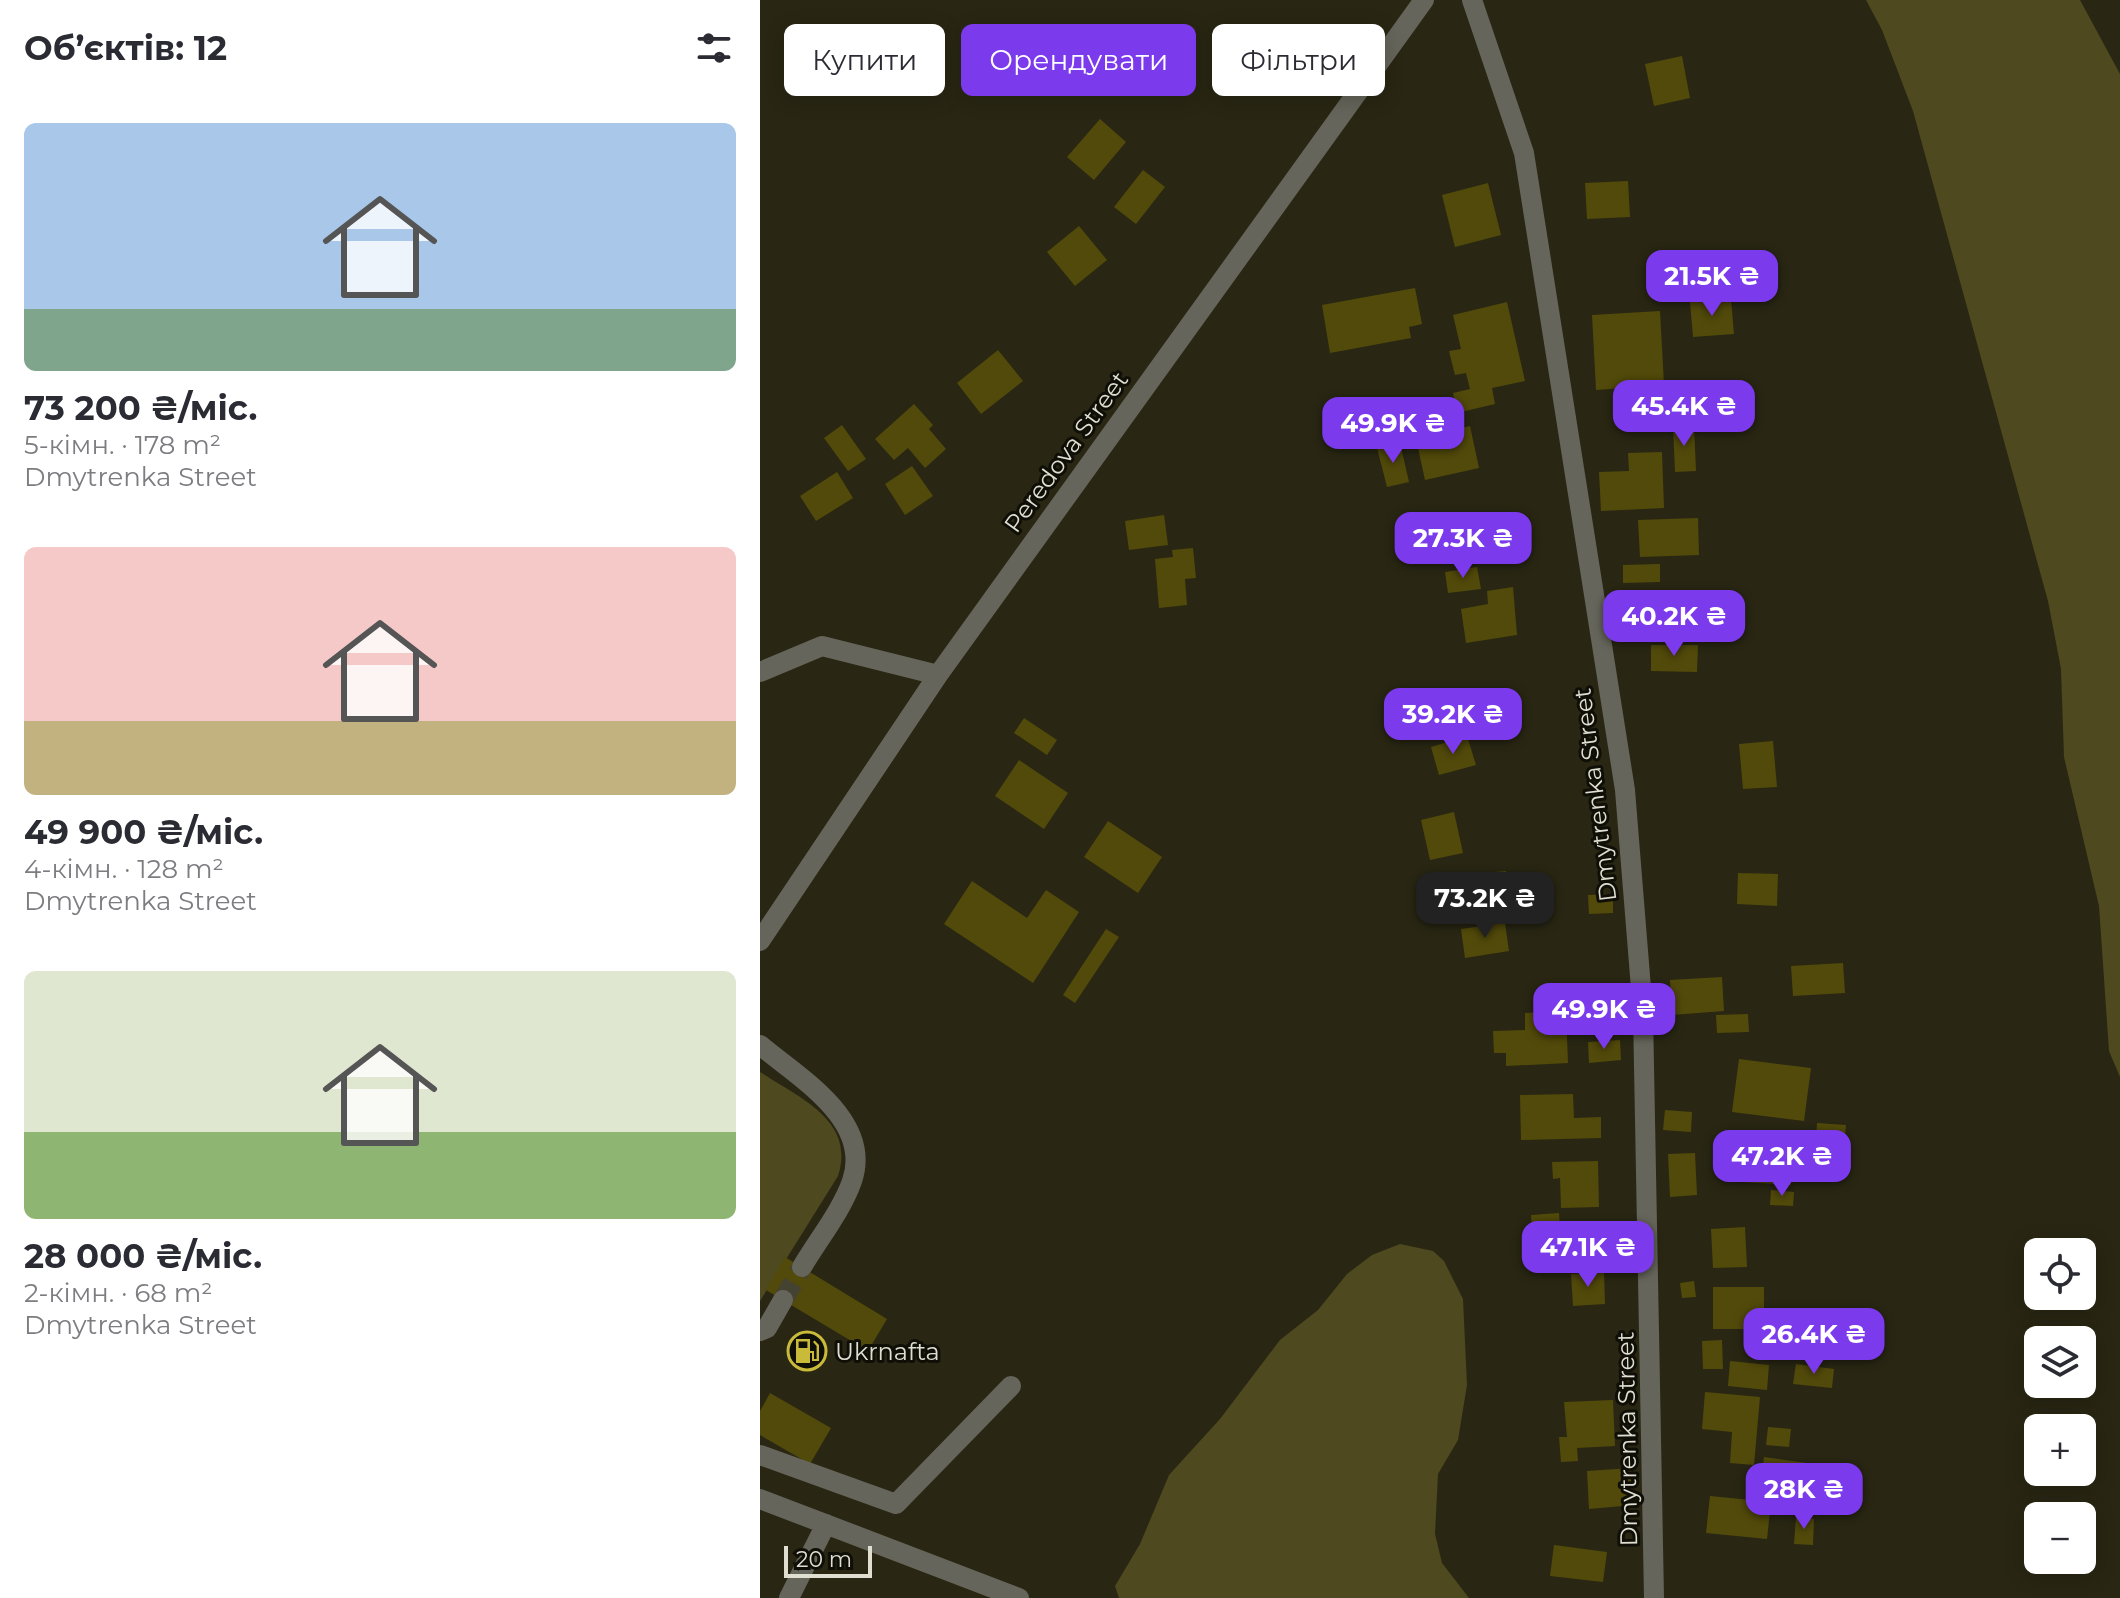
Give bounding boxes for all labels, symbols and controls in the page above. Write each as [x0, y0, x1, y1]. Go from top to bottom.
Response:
chip: Купити [784, 24, 945, 96]
chip: Орендувати [961, 24, 1196, 96]
chip: Фільтри [1212, 24, 1385, 96]
icon: filters [692, 26, 736, 70]
text: Об’єктів: 12 [24, 27, 227, 69]
icon: home [308, 175, 452, 319]
pin: 21.5K ₴ [1638, 250, 1786, 318]
text: 21.5K ₴ [1664, 260, 1760, 292]
street label: Peredova Street [998, 366, 1134, 538]
pin: 45.4K ₴ [1610, 380, 1758, 448]
text: 73 200 ₴/міс. [24, 387, 258, 429]
text: 45.4K ₴ [1631, 390, 1737, 422]
pin: 49.9K ₴ [1319, 397, 1467, 465]
text: 49.9K ₴ [1340, 407, 1446, 439]
text: 5-кімн. · 178 m² [24, 429, 221, 461]
text: Dmytrenka Street [24, 461, 257, 493]
pin: 27.3K ₴ [1389, 512, 1537, 580]
text: 27.3K ₴ [1413, 522, 1513, 554]
pin: 40.2K ₴ [1600, 590, 1748, 658]
icon: home [308, 599, 452, 743]
text: 40.2K ₴ [1621, 600, 1727, 632]
street label: Dmytrenka Street [1567, 686, 1622, 903]
pin: 39.2K ₴ [1379, 688, 1527, 756]
text: 39.2K ₴ [1402, 698, 1504, 730]
text: 49 900 ₴/міс. [24, 811, 263, 853]
text: 4-кімн. · 128 m² [24, 853, 224, 885]
pin: 73.2K ₴ [1411, 872, 1559, 940]
text: 73.2K ₴ [1434, 882, 1536, 914]
text: Dmytrenka Street [24, 885, 257, 917]
pin: 49.9K ₴ [1530, 983, 1678, 1051]
text: 49.9K ₴ [1551, 993, 1657, 1025]
icon: home [308, 1023, 452, 1167]
pin: 47.2K ₴ [1708, 1130, 1856, 1198]
text: 47.2K ₴ [1731, 1140, 1833, 1172]
pin: 47.1K ₴ [1514, 1221, 1662, 1289]
text: 47.1K ₴ [1540, 1231, 1636, 1263]
text: 28 000 ₴/міс. [24, 1235, 262, 1277]
map controls [2024, 1238, 2096, 1574]
button: locate [2024, 1238, 2096, 1310]
text: 2-кімн. · 68 m² [24, 1277, 212, 1309]
pin: 26.4K ₴ [1740, 1308, 1888, 1376]
text: Dmytrenka Street [24, 1309, 257, 1341]
text: 26.4K ₴ [1762, 1318, 1866, 1350]
button: layers [2024, 1326, 2096, 1398]
fuel station icon: Ukrnafta [786, 1330, 828, 1372]
street label: Dmytrenka Street [1611, 1331, 1643, 1547]
place label: Ukrnafta [835, 1337, 940, 1366]
button: + [2024, 1414, 2096, 1486]
pin: 28K ₴ [1748, 1463, 1860, 1531]
text: 28K ₴ [1764, 1473, 1844, 1505]
button: − [2024, 1502, 2096, 1574]
scale bar [784, 1542, 872, 1578]
text: 20 m [796, 1546, 852, 1573]

